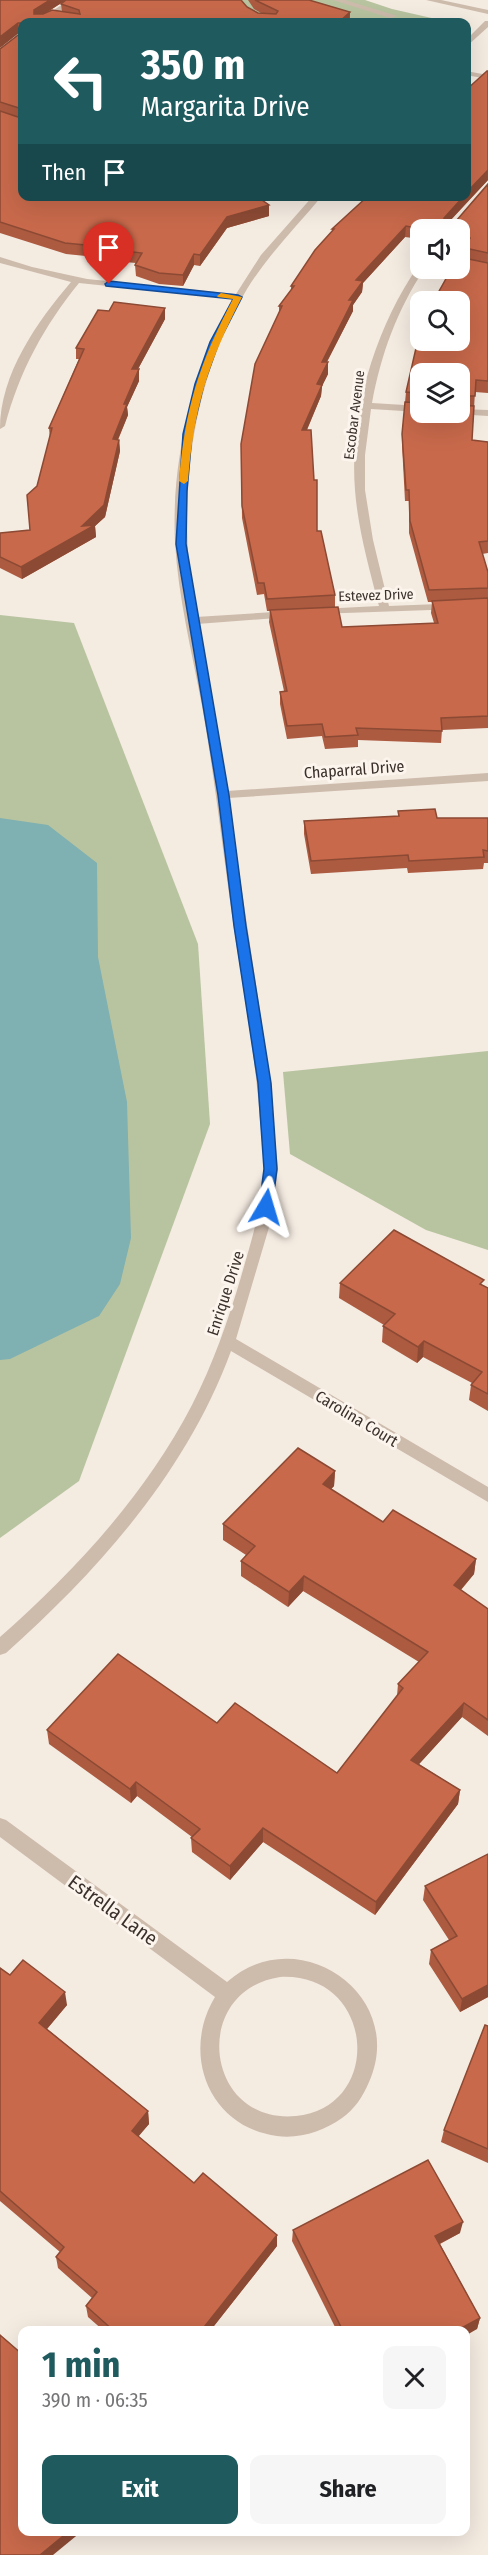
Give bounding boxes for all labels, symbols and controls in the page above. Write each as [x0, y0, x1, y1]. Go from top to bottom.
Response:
text: 350 m [141, 40, 245, 90]
icon: left [42, 42, 120, 120]
text: Margarita Drive [141, 91, 309, 123]
icon: arrive [98, 156, 131, 189]
text: Then [42, 159, 86, 186]
map controls [410, 219, 470, 423]
button: sound [410, 219, 470, 279]
pin [83, 222, 134, 284]
icon: arrive [92, 231, 125, 264]
button: search [410, 291, 470, 351]
button: layers [410, 363, 470, 423]
street label: Escobar Avenue [341, 369, 368, 461]
street label: Estevez Drive [338, 586, 414, 605]
street label: Chaparral Drive [303, 757, 405, 782]
position arrow [234, 1175, 298, 1239]
street label: Enrique Drive [203, 1248, 248, 1338]
street label: Carolina Court [312, 1386, 402, 1451]
street label: Estrella Lane [64, 1870, 162, 1950]
text: 1 min [42, 2343, 120, 2387]
button: close [383, 2346, 446, 2409]
text: 390 m · 06:35 [42, 2388, 148, 2412]
button: Exit [42, 2455, 238, 2524]
button: Share [250, 2455, 446, 2524]

